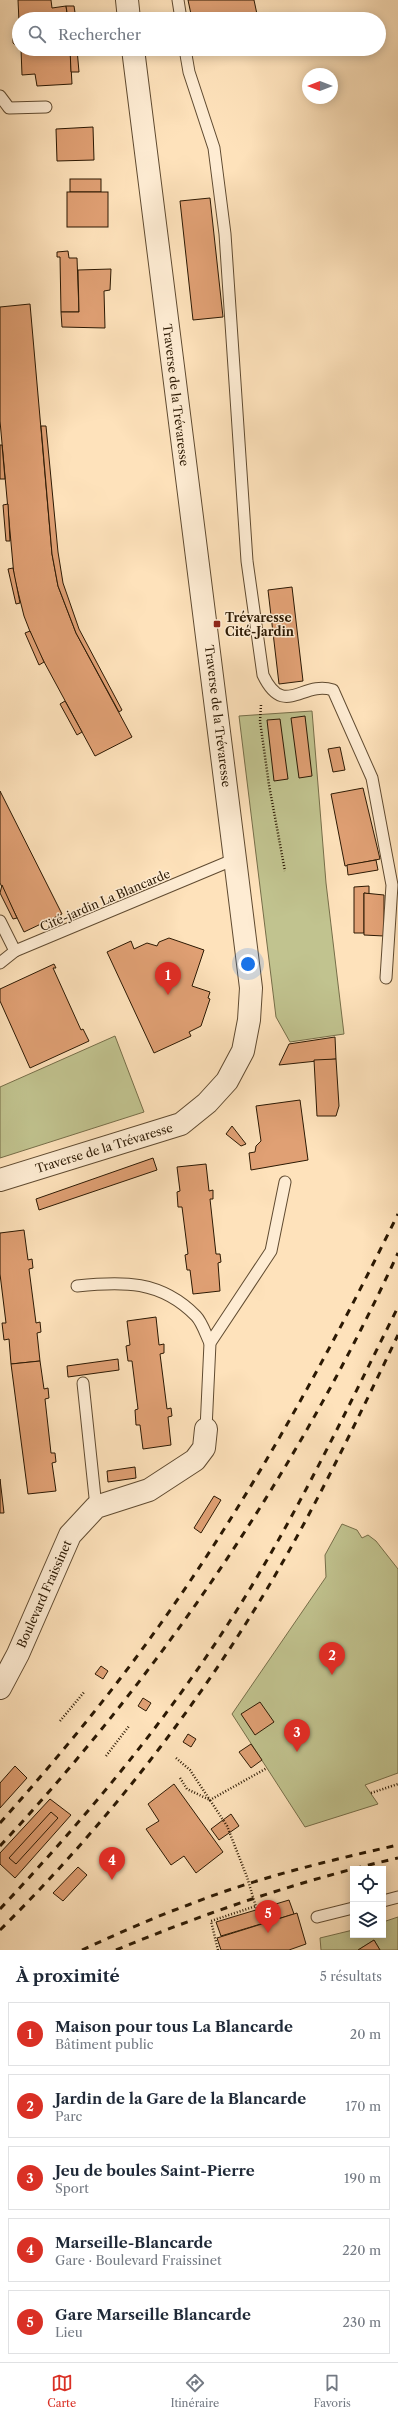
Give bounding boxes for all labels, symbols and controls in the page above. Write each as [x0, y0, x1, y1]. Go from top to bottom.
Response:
search box [12, 12, 386, 56]
icon: search [26, 23, 48, 45]
text: Rechercher [58, 25, 141, 44]
north arrow [302, 68, 338, 104]
street label: Traverse de la Trévaresse [160, 323, 192, 467]
place label: Trévaresse Cité-Jardin [225, 610, 295, 639]
marker: Trévaresse Cité-Jardin [212, 619, 222, 629]
street label: Traverse de la Trévaresse [202, 644, 234, 788]
street label: Cité-jardin La Blancarde [38, 866, 173, 934]
your location [238, 954, 258, 974]
pin: 1 [155, 962, 181, 995]
street label: Traverse de la Trévaresse [33, 1120, 175, 1176]
street label: Boulevard Fraissinet [13, 1537, 75, 1650]
pin: 2 [319, 1642, 345, 1675]
pin: 3 [284, 1719, 310, 1752]
pin: 4 [99, 1847, 125, 1880]
map controls [350, 1866, 386, 1938]
button: locate [350, 1866, 386, 1902]
pin: 5 [255, 1900, 281, 1933]
button: layers [350, 1902, 386, 1938]
text: À proximité [16, 1966, 120, 1986]
text: 5 résultats [320, 1968, 382, 1984]
text: Maison pour tous La Blancarde [55, 2017, 293, 2036]
text: 1 [27, 2026, 33, 2042]
text: 20 m [350, 2026, 381, 2042]
text: Bâtiment public [55, 2036, 154, 2052]
text: Jardin de la Gare de la Blancarde [55, 2089, 306, 2108]
text: 2 [26, 2098, 34, 2114]
text: 170 m [345, 2098, 381, 2114]
text: Parc [55, 2108, 82, 2124]
text: Jeu de boules Saint-Pierre [55, 2161, 255, 2180]
text: 3 [26, 2170, 34, 2186]
text: 190 m [344, 2170, 381, 2186]
text: Sport [55, 2180, 89, 2196]
text: Marseille-Blancarde [55, 2233, 213, 2252]
text: 4 [26, 2242, 34, 2258]
text: 220 m [342, 2242, 381, 2258]
text: Gare · Boulevard Fraissinet [55, 2252, 222, 2268]
text: Gare Marseille Blancarde [55, 2305, 251, 2324]
text: 5 [26, 2314, 34, 2330]
text: 230 m [343, 2314, 381, 2330]
text: Lieu [55, 2324, 83, 2340]
tab: Carte [47, 2372, 76, 2410]
tab: Itinéraire [170, 2372, 219, 2410]
tab: Favoris [313, 2372, 351, 2410]

